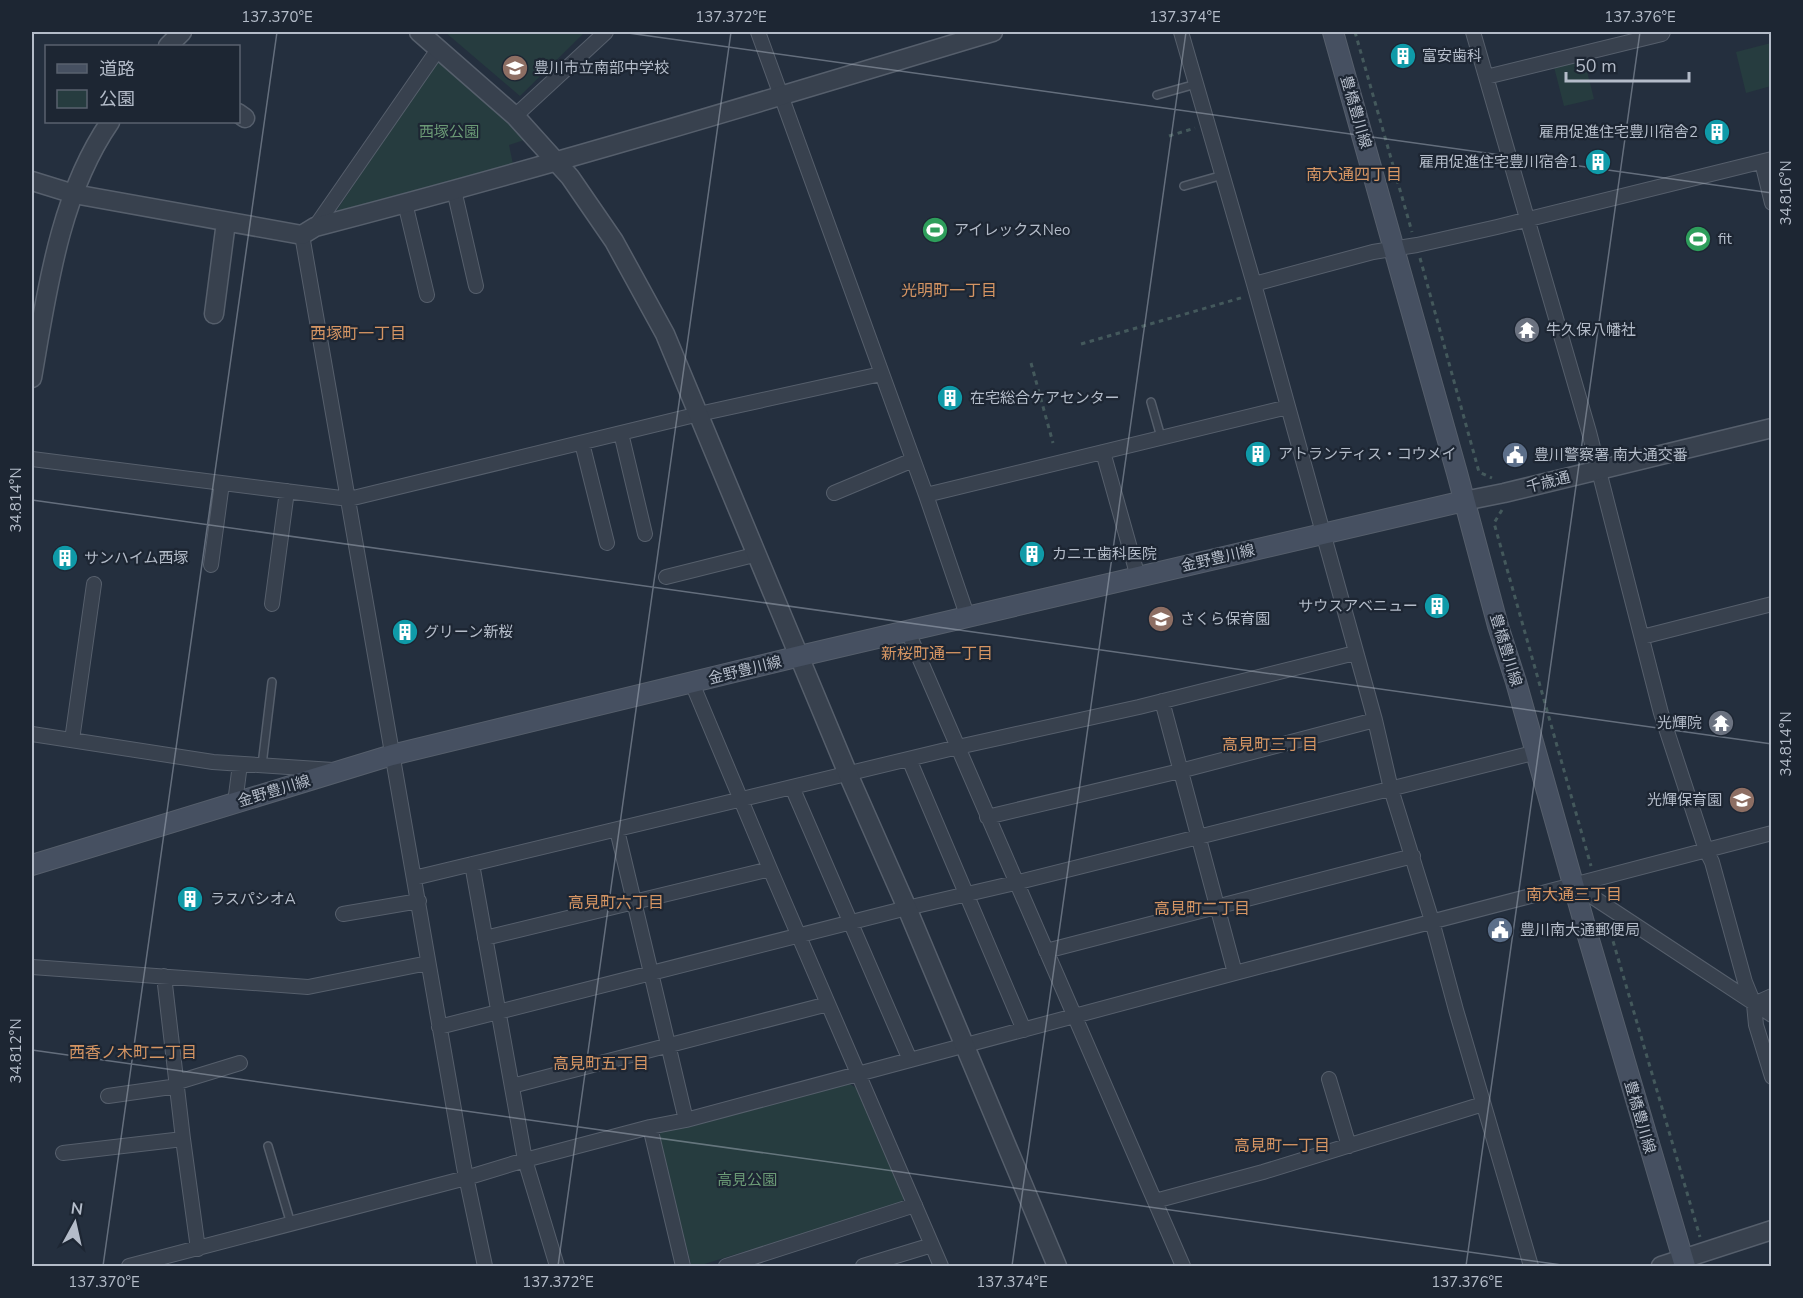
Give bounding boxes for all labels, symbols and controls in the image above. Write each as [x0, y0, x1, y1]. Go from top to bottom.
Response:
text: 137.370°E [241, 7, 313, 27]
text: 137.372°E [695, 7, 767, 27]
text: 137.374°E [1149, 7, 1221, 27]
text: 137.376°E [1604, 7, 1676, 27]
building icon: 富安歯科 [1388, 41, 1418, 71]
legend [45, 45, 240, 123]
scale bar [1566, 45, 1689, 83]
place label: 富安歯科 [1422, 46, 1482, 66]
school or university icon: 豊川市立南部中学校 [500, 53, 530, 83]
text: 50 m [1575, 54, 1617, 78]
text: 道路 [99, 57, 135, 81]
place label: 豊川市立南部中学校 [534, 58, 669, 78]
street label: 豊橋豊川線 [1336, 73, 1376, 151]
text: 公園 [99, 87, 135, 111]
building icon: 雇用促進住宅豊川宿舎2 [1702, 117, 1732, 147]
park label: 西塚公園 [419, 122, 479, 142]
place label: 雇用促進住宅豊川宿舎2 [1539, 122, 1698, 142]
building icon: 雇用促進住宅豊川宿舎1 [1583, 147, 1613, 177]
place label: 雇用促進住宅豊川宿舎1 [1419, 152, 1578, 172]
text: 34.816°N [1776, 160, 1796, 226]
district label: 南大通四丁目 [1306, 164, 1402, 186]
sports icon: アイレックスNeo [920, 215, 950, 245]
place label: アイレックスNeo [954, 220, 1070, 240]
sports icon: fit [1683, 224, 1713, 254]
place label: fit [1718, 229, 1732, 249]
district label: 光明町一丁目 [901, 280, 997, 302]
temple icon: 牛久保八幡社 [1512, 315, 1542, 345]
place label: 牛久保八幡社 [1546, 320, 1636, 340]
district label: 西塚町一丁目 [310, 323, 406, 345]
building icon: 在宅総合ケアセンター [935, 383, 965, 413]
place label: 在宅総合ケアセンター [970, 388, 1120, 408]
building icon: アトランティス・コウメイ [1243, 439, 1273, 469]
public building icon: 豊川警察署 南大通交番 [1500, 440, 1530, 470]
place label: アトランティス・コウメイ [1278, 444, 1457, 464]
place label: 豊川警察署 南大通交番 [1534, 445, 1688, 465]
text: 34.814°N [6, 467, 26, 533]
street label: 千歳通 [1524, 467, 1572, 497]
building icon: カニエ歯科医院 [1017, 539, 1047, 569]
street label: 金野豊川線 [1179, 540, 1257, 576]
building icon: サンハイム西塚 [50, 543, 80, 573]
place label: カニエ歯科医院 [1052, 544, 1157, 564]
place label: サンハイム西塚 [84, 548, 188, 568]
building icon: サウスアベニュー [1422, 591, 1452, 621]
place label: サウスアベニュー [1298, 596, 1418, 616]
school or university icon: さくら保育園 [1146, 604, 1176, 634]
place label: さくら保育園 [1180, 609, 1270, 629]
street label: 豊橋豊川線 [1485, 611, 1527, 689]
building icon: グリーン新桜 [390, 617, 420, 647]
place label: グリーン新桜 [424, 622, 513, 642]
district label: 新桜町通一丁目 [881, 643, 993, 665]
street label: 金野豊川線 [706, 651, 784, 689]
temple icon: 光輝院 [1706, 708, 1736, 738]
text: 34.814°N [1776, 711, 1796, 777]
place label: 光輝院 [1657, 713, 1702, 733]
district label: 高見町三丁目 [1222, 734, 1318, 756]
street label: 金野豊川線 [235, 770, 313, 812]
school or university icon: 光輝保育園 [1727, 785, 1757, 815]
place label: 光輝保育園 [1647, 790, 1722, 810]
building icon: ラスパシオA [175, 884, 205, 914]
district label: 南大通三丁目 [1526, 884, 1622, 906]
place label: ラスパシオA [210, 889, 296, 909]
district label: 高見町六丁目 [568, 892, 664, 914]
district label: 高見町二丁目 [1154, 898, 1250, 920]
public building icon: 豊川南大通郵便局 [1485, 915, 1515, 945]
place label: 豊川南大通郵便局 [1520, 920, 1640, 940]
text: 34.812°N [6, 1018, 26, 1084]
district label: 西香ノ木町二丁目 [69, 1042, 197, 1064]
district label: 高見町五丁目 [553, 1053, 649, 1075]
street label: 豊橋豊川線 [1620, 1078, 1660, 1156]
district label: 高見町一丁目 [1234, 1135, 1330, 1157]
park label: 高見公園 [717, 1170, 777, 1190]
north arrow [45, 1193, 105, 1253]
text: N [69, 1197, 84, 1221]
text: 137.370°E [68, 1272, 140, 1292]
text: 137.372°E [522, 1272, 594, 1292]
text: 137.374°E [976, 1272, 1048, 1292]
text: 137.376°E [1431, 1272, 1503, 1292]

